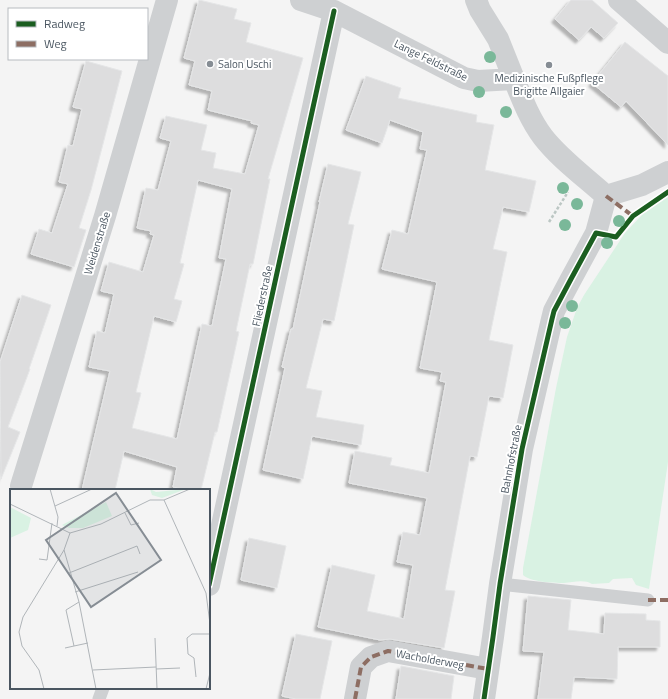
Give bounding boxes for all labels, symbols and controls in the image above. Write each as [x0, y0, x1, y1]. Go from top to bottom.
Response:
legend [8, 8, 148, 60]
text: Radweg [44, 14, 85, 33]
text: Weg [44, 34, 67, 53]
street label: Lange Feldstraße [392, 35, 471, 85]
place label: Salon Uschi [218, 56, 271, 72]
marker: Salon Uschi [205, 59, 215, 69]
marker: Medizinische Fußpflege Brigitte Allgaier [544, 60, 554, 70]
place label: Medizinische Fußpflege Brigitte Allgaier [495, 70, 604, 99]
street label: Weidenstraße [80, 209, 114, 276]
street label: Fliederstraße [248, 264, 276, 328]
street label: Bahnhofstraße [497, 423, 526, 495]
inset map [10, 489, 210, 689]
street label: Wacholderweg [395, 645, 466, 673]

